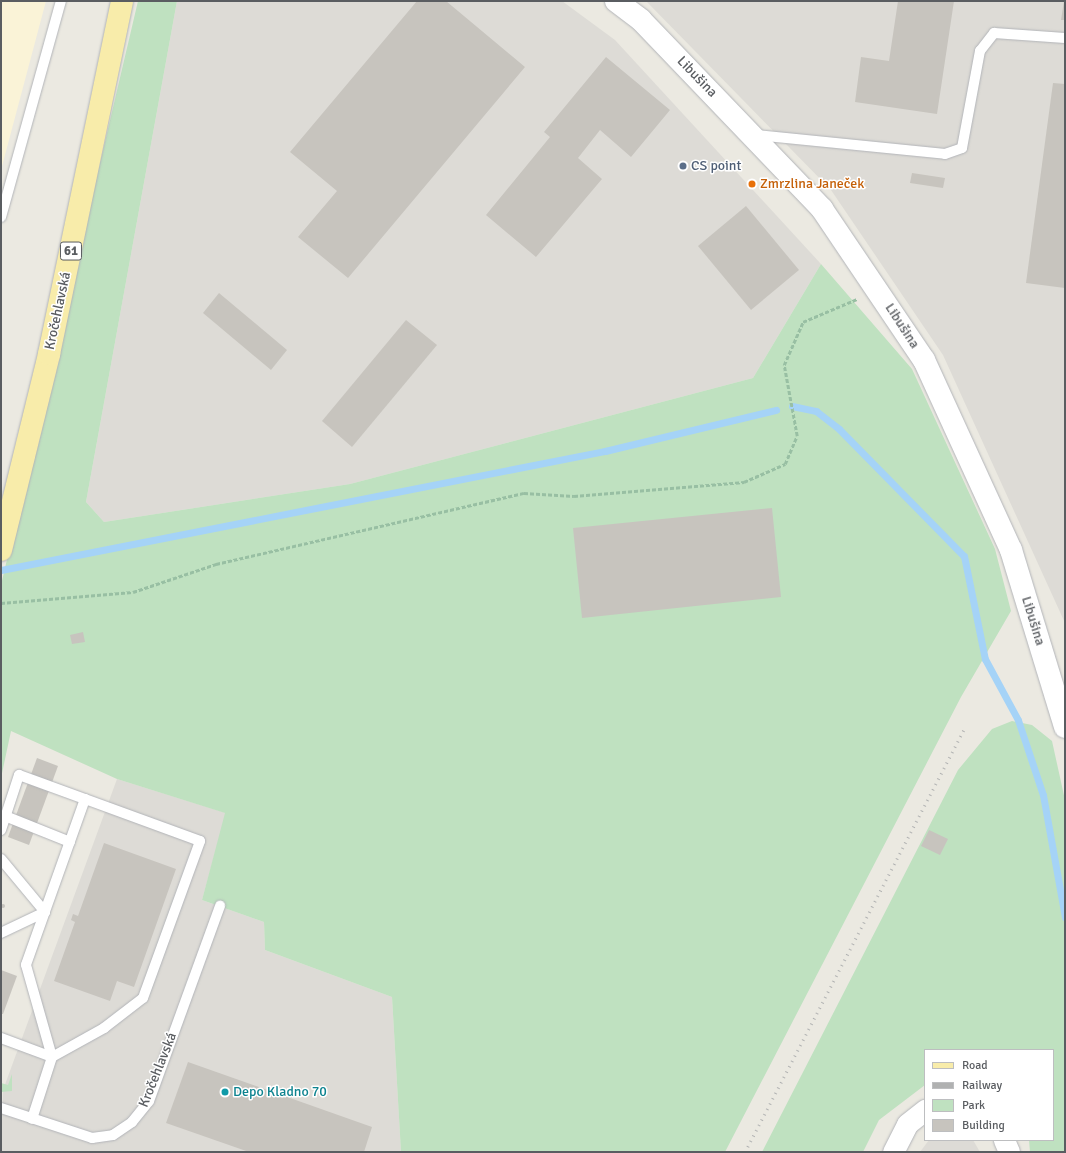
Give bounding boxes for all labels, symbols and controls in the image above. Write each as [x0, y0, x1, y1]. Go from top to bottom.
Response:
street label: Libušina [673, 53, 721, 101]
place label: CS point [691, 158, 741, 174]
marker: CS point [678, 161, 688, 171]
place label: Zmrzlina Janeček [760, 176, 864, 192]
marker: Zmrzlina Janeček [747, 179, 757, 189]
road number: 61 [59, 240, 83, 262]
street label: Kročehlavská [42, 270, 74, 352]
street label: Libušina [881, 300, 923, 352]
street label: Libušina [1018, 594, 1048, 648]
street label: Kročehlavská [135, 1030, 181, 1110]
legend [924, 1049, 1054, 1141]
text: Road [962, 1058, 988, 1073]
text: Railway [962, 1078, 1002, 1093]
place label: Depo Kladno 70 [233, 1084, 327, 1100]
marker: Depo Kladno 70 [220, 1087, 230, 1097]
text: Park [962, 1098, 985, 1113]
text: Building [962, 1118, 1005, 1133]

